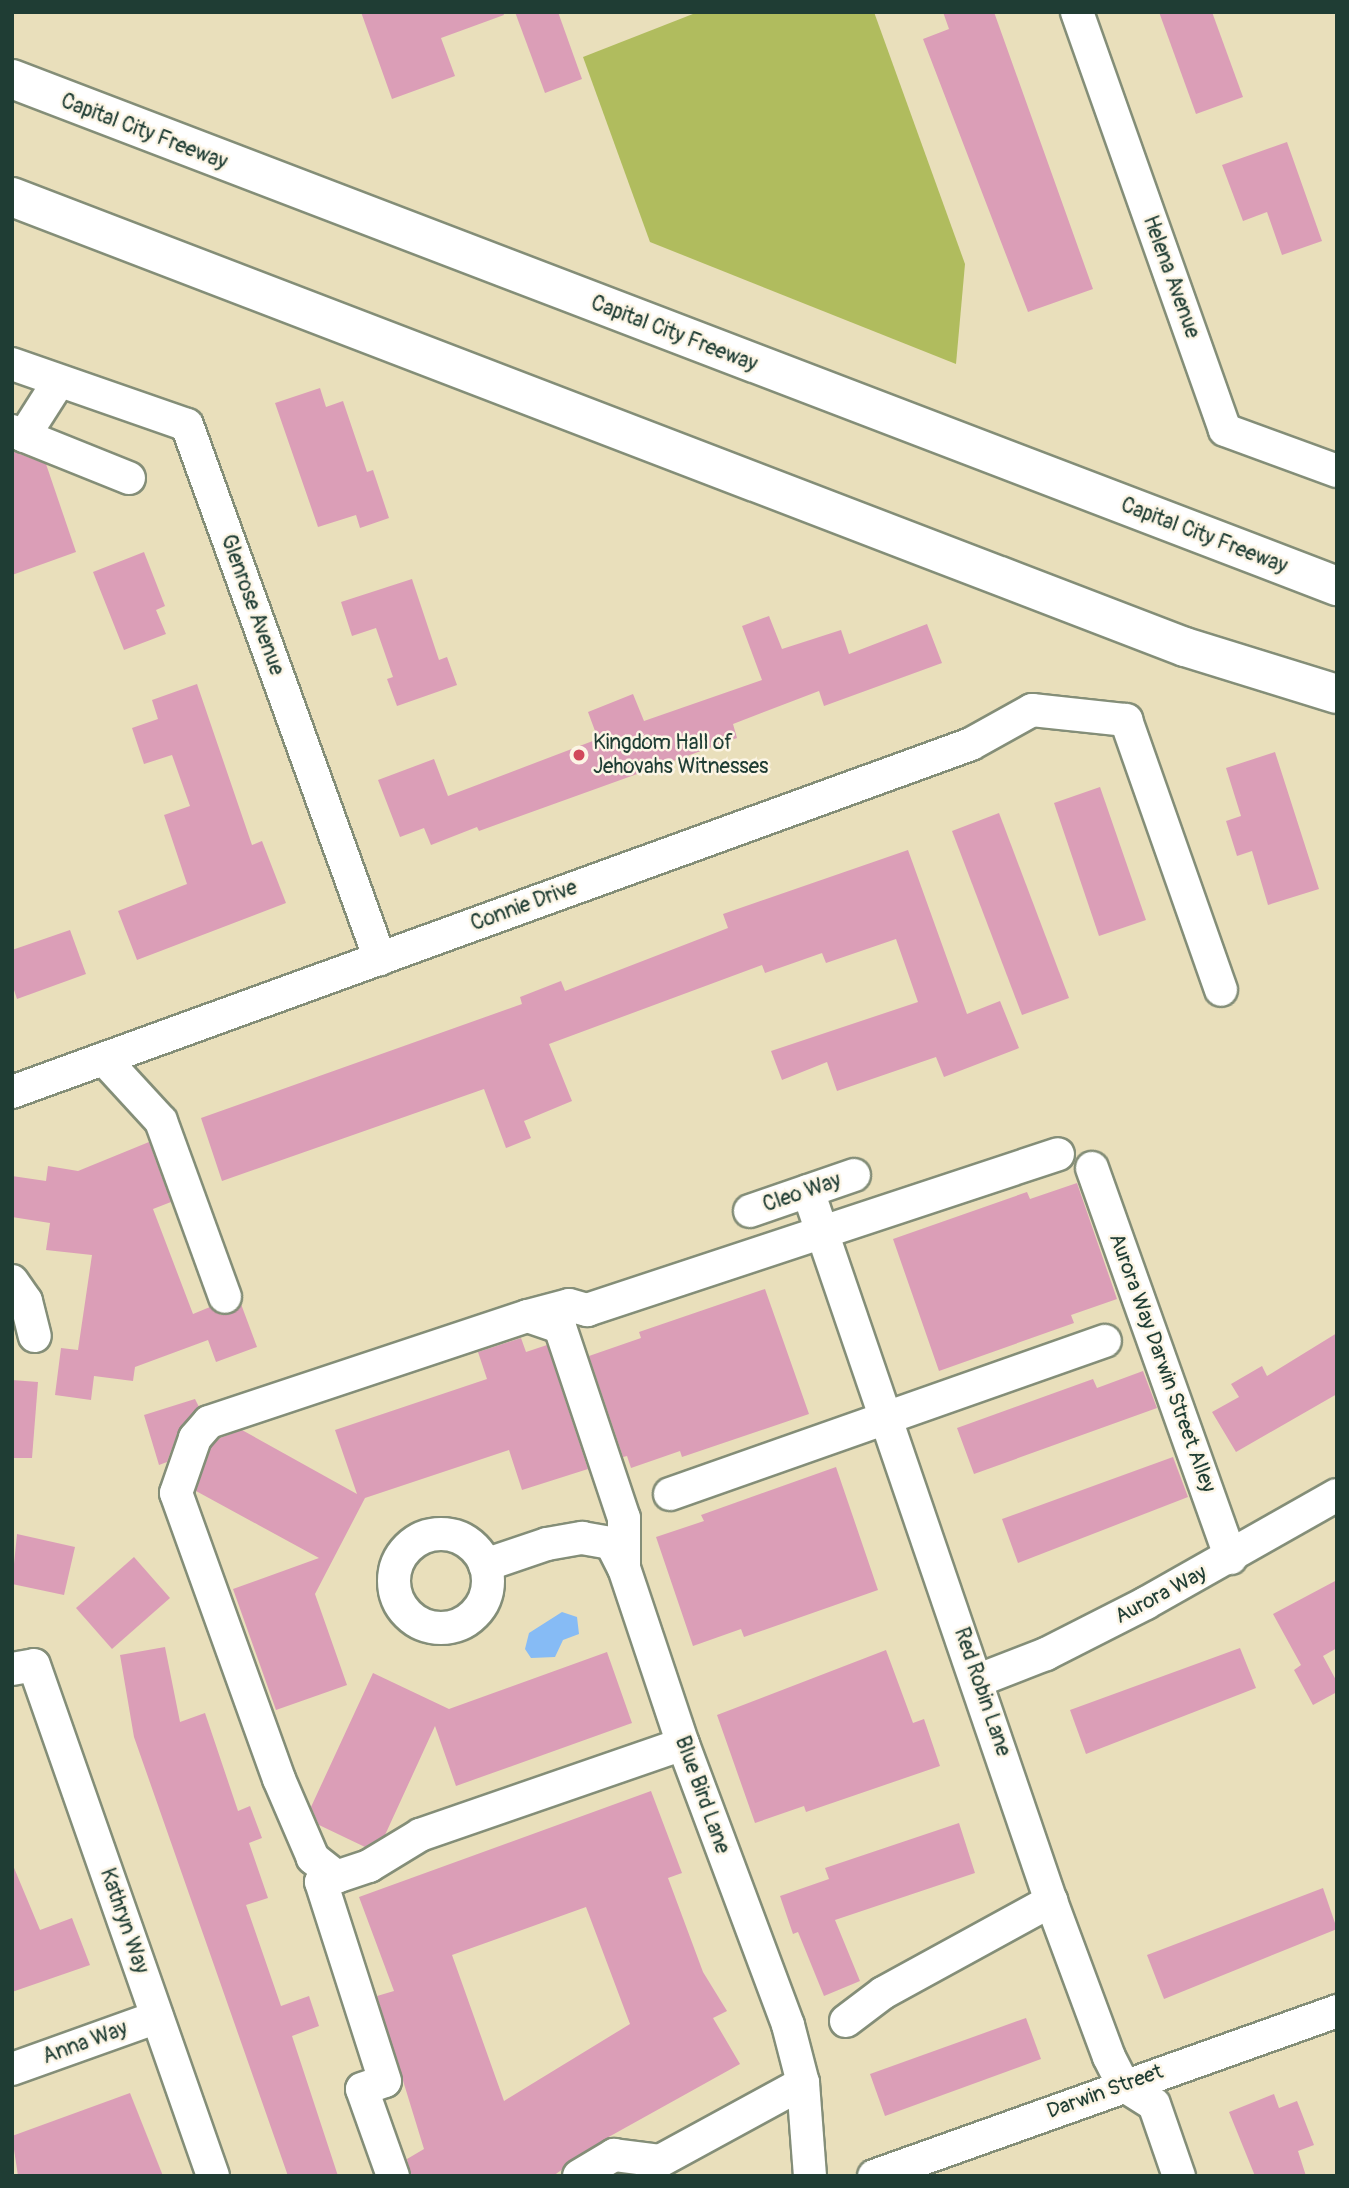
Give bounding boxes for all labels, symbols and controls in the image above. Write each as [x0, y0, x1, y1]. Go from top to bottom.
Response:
street label: Capital City Freeway [57, 89, 231, 175]
street label: Helena Avenue [1137, 212, 1205, 342]
street label: Capital City Freeway [587, 291, 761, 377]
street label: Capital City Freeway [1117, 493, 1291, 579]
street label: Glenrose Avenue [215, 531, 289, 679]
place label: Kingdom Hall of Jehovahs Witnesses [593, 730, 768, 780]
marker: Kingdom Hall of Jehovahs Witnesses [571, 747, 587, 763]
street label: Connie Drive [467, 875, 581, 937]
street label: Cleo Way [760, 1168, 844, 1218]
street label: Aurora Way Darwin Street Alley [1103, 1230, 1221, 1496]
street label: Aurora Way [1111, 1560, 1211, 1630]
street label: Red Robin Lane [948, 1624, 1016, 1760]
street label: Blue Bird Lane [669, 1733, 735, 1857]
street label: Kathryn Way [94, 1865, 154, 1977]
street label: Anna Way [39, 2016, 131, 2070]
street label: Darwin Street [1044, 2059, 1166, 2125]

